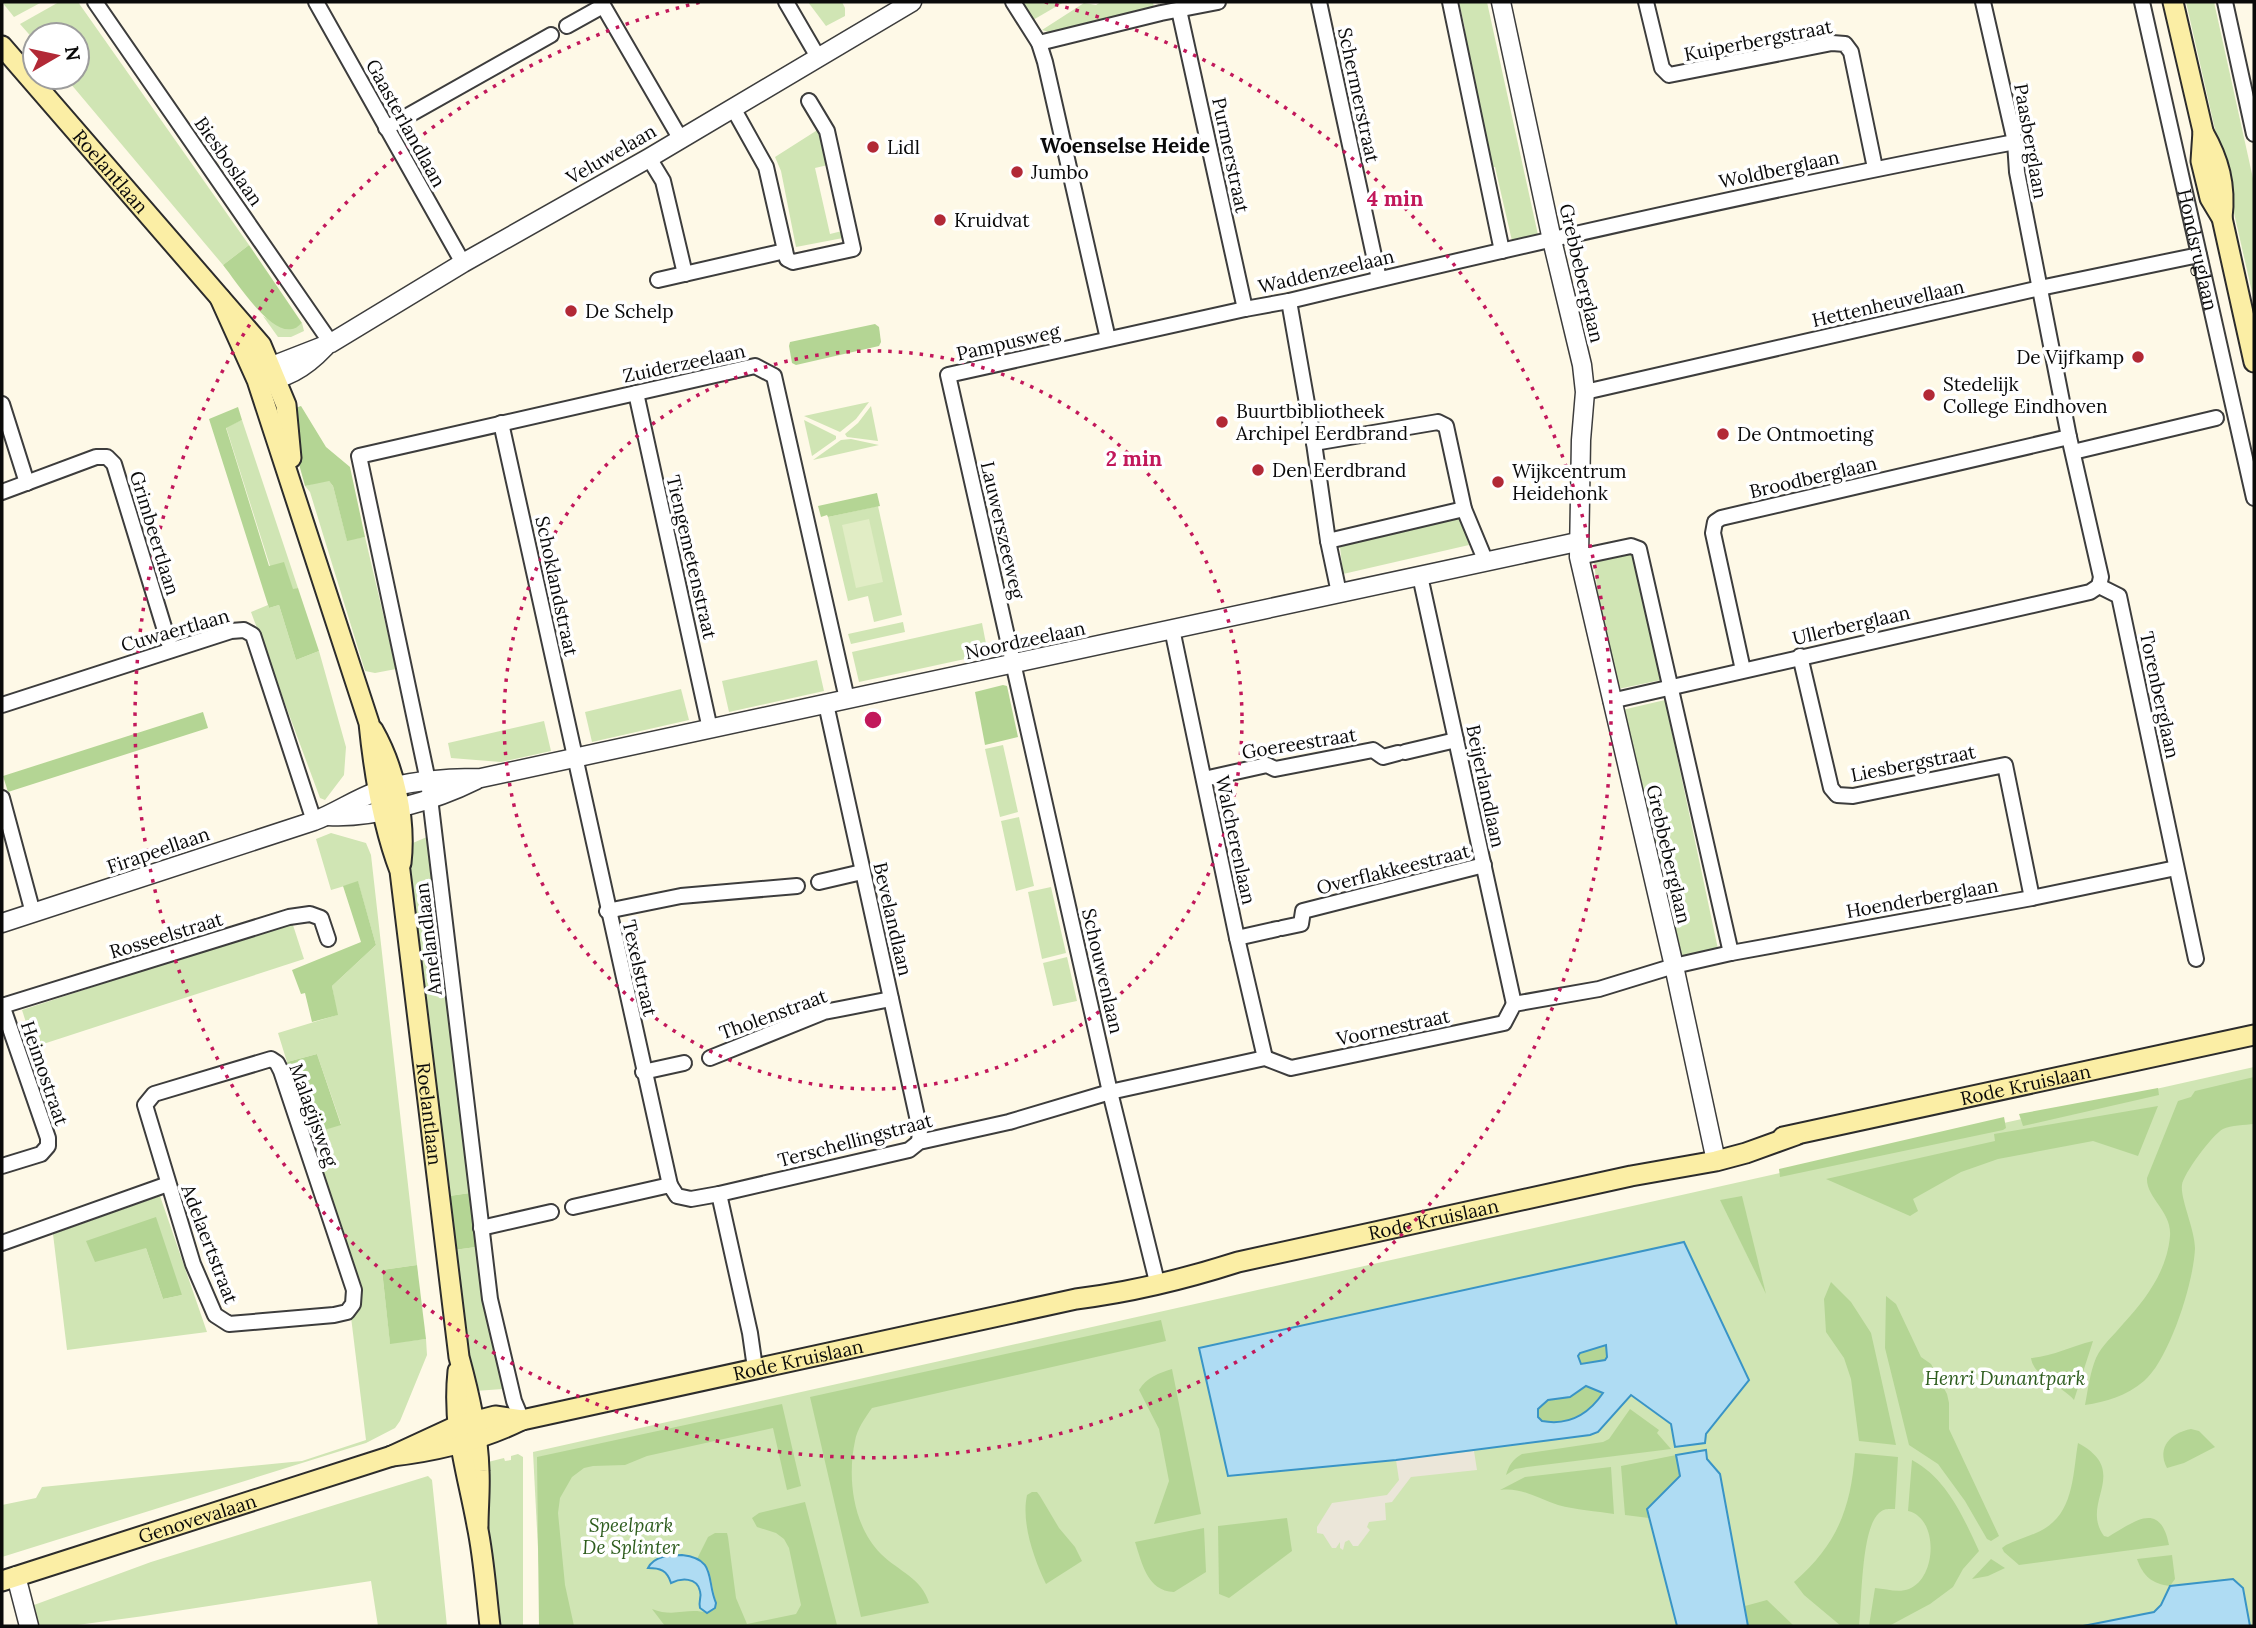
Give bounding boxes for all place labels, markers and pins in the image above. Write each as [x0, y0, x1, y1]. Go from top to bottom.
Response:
place label: Lidl [887, 135, 920, 159]
marker: Lidl [865, 139, 881, 155]
place label: Jumbo [1030, 160, 1089, 184]
marker: Jumbo [1009, 164, 1025, 180]
place label: Kruidvat [954, 208, 1030, 232]
marker: Kruidvat [932, 212, 948, 228]
place label: De Schelp [585, 299, 674, 323]
marker: De Schelp [563, 303, 579, 319]
place label: De Vijfkamp [2016, 345, 2124, 369]
marker: De Vijfkamp [2130, 349, 2146, 365]
place label: Stedelijk College Eindhoven [1943, 372, 2108, 418]
marker: Stedelijk College Eindhoven [1921, 387, 1937, 403]
place label: Buurtbibliotheek Archipel Eerdbrand [1235, 399, 1408, 445]
marker: Buurtbibliotheek Archipel Eerdbrand [1214, 414, 1230, 430]
place label: De Ontmoeting [1737, 422, 1874, 446]
marker: De Ontmoeting [1715, 426, 1731, 442]
place label: Den Eerdbrand [1272, 458, 1406, 482]
place label: Wijkcentrum Heidehonk [1512, 459, 1627, 505]
marker: Den Eerdbrand [1250, 462, 1266, 478]
marker: Wijkcentrum Heidehonk [1490, 474, 1506, 490]
centre of rings [861, 708, 885, 732]

